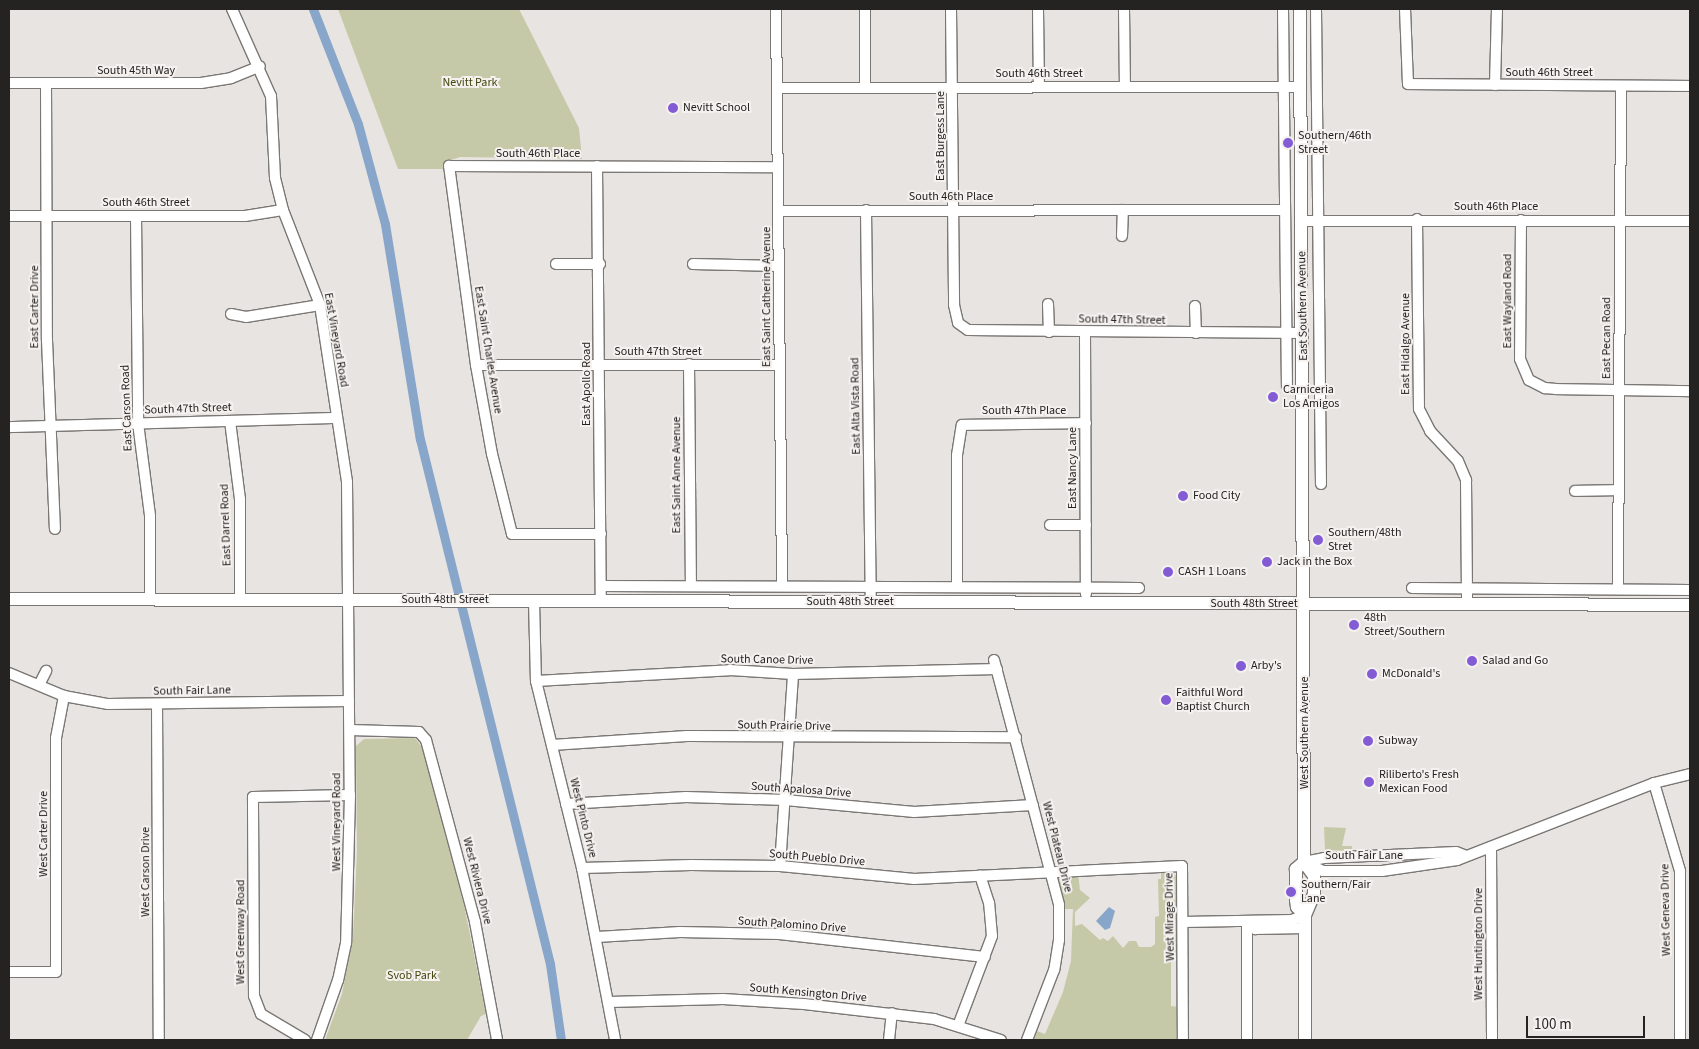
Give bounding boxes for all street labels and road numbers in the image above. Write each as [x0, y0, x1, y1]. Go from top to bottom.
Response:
street label: South 45th Way [97, 64, 175, 78]
street label: South 46th Street [1505, 66, 1593, 80]
street label: South 46th Street [995, 67, 1083, 81]
street label: East Burgess Lane [934, 91, 948, 181]
street label: South 46th Place [496, 147, 580, 161]
street label: South 46th Place [909, 190, 993, 204]
street label: South 46th Street [102, 196, 190, 210]
street label: South 46th Place [1454, 200, 1538, 214]
street label: East Saint Catherine Avenue [760, 227, 774, 367]
street label: East Southern Avenue [1295, 251, 1311, 361]
street label: East Wayland Road [1501, 254, 1515, 348]
street label: East Carter Drive [28, 265, 42, 349]
street label: East Saint Charles Avenue [471, 285, 505, 415]
street label: East Vineyard Road [321, 292, 351, 388]
street label: East Hidalgo Avenue [1399, 293, 1413, 395]
street label: East Pecan Road [1600, 297, 1614, 379]
street label: South 47th Street [1078, 312, 1166, 328]
street label: East Apollo Road [580, 342, 594, 426]
street label: South 47th Street [614, 345, 702, 359]
street label: East Alta Vista Road [848, 357, 864, 455]
street label: East Carson Road [118, 364, 136, 452]
street label: South 47th Street [144, 400, 232, 418]
street label: South 47th Place [982, 404, 1066, 418]
street label: East Saint Anne Avenue [670, 416, 684, 534]
street label: East Nancy Lane [1066, 427, 1080, 509]
street label: East Darrel Road [217, 484, 235, 566]
street label: South 48th Street [401, 593, 489, 607]
street label: South 48th Street [806, 595, 894, 609]
street label: South 48th Street [1210, 597, 1298, 611]
street label: South Canoe Drive [721, 652, 813, 668]
street label: West Southern Avenue [1298, 677, 1312, 789]
street label: South Fair Lane [153, 683, 231, 699]
street label: South Prairie Drive [737, 718, 831, 734]
street label: West Vineyard Road [330, 773, 344, 871]
street label: West Pinto Drive [566, 777, 600, 859]
street label: South Apalosa Drive [750, 779, 852, 801]
street label: West Carter Drive [37, 791, 51, 877]
street label: West Plateau Drive [1039, 800, 1075, 894]
street label: West Carson Drive [139, 827, 153, 917]
street label: West Riviera Drive [459, 836, 495, 926]
street label: South Pueblo Drive [768, 847, 866, 869]
street label: South Fair Lane [1325, 849, 1403, 863]
street label: West Geneva Drive [1658, 864, 1674, 956]
street label: West Mirage Drive [1162, 873, 1178, 961]
street label: West Greenway Road [234, 880, 248, 984]
street label: West Huntington Drive [1472, 888, 1486, 1000]
street label: South Palomino Drive [737, 914, 847, 936]
street label: South Kensington Drive [749, 981, 867, 1005]

